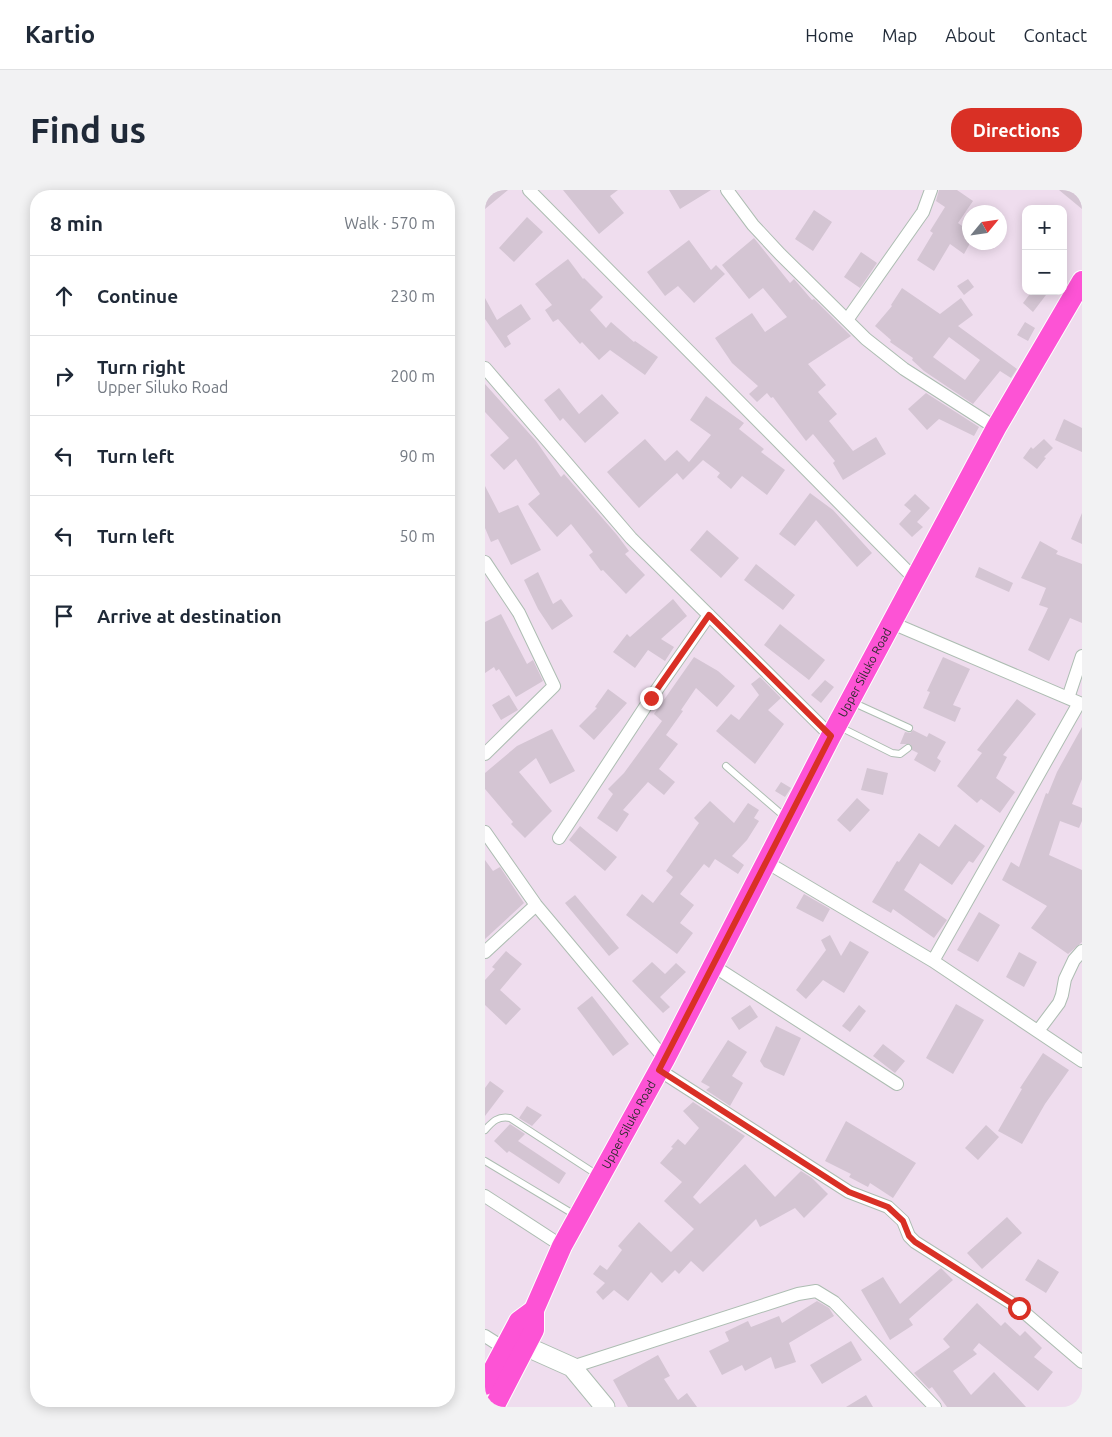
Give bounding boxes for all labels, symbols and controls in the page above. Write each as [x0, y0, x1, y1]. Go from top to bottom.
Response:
text: Kartio [25, 21, 95, 48]
text: Home [805, 25, 854, 45]
text: Map [882, 25, 917, 45]
text: About [945, 25, 995, 45]
text: Contact [1023, 25, 1087, 45]
button: Directions [951, 108, 1082, 152]
text: Find us [30, 110, 146, 150]
north arrow [962, 205, 1007, 250]
map controls [1022, 205, 1067, 295]
button: + [1022, 205, 1067, 250]
text: 8 min [50, 211, 103, 235]
text: Walk · 570 m [344, 214, 435, 232]
button: − [1022, 250, 1067, 295]
icon: ahead [50, 282, 78, 310]
text: Continue [97, 285, 178, 307]
text: 230 m [390, 287, 435, 305]
text: Turn right [97, 356, 185, 378]
icon: right [50, 362, 78, 390]
text: 200 m [390, 367, 435, 385]
text: Upper Siluko Road [97, 378, 228, 396]
icon: left [50, 442, 78, 470]
text: Turn left [97, 445, 175, 467]
text: 90 m [399, 447, 435, 465]
icon: left [50, 522, 78, 550]
text: Turn left [97, 525, 175, 547]
text: 50 m [399, 527, 435, 545]
icon: arrive [50, 602, 78, 630]
text: Arrive at destination [97, 605, 282, 627]
street label: Upper Siluko Road [835, 626, 893, 719]
route end [640, 687, 663, 710]
street label: Upper Siluko Road [599, 1078, 658, 1171]
route start [1008, 1297, 1031, 1320]

